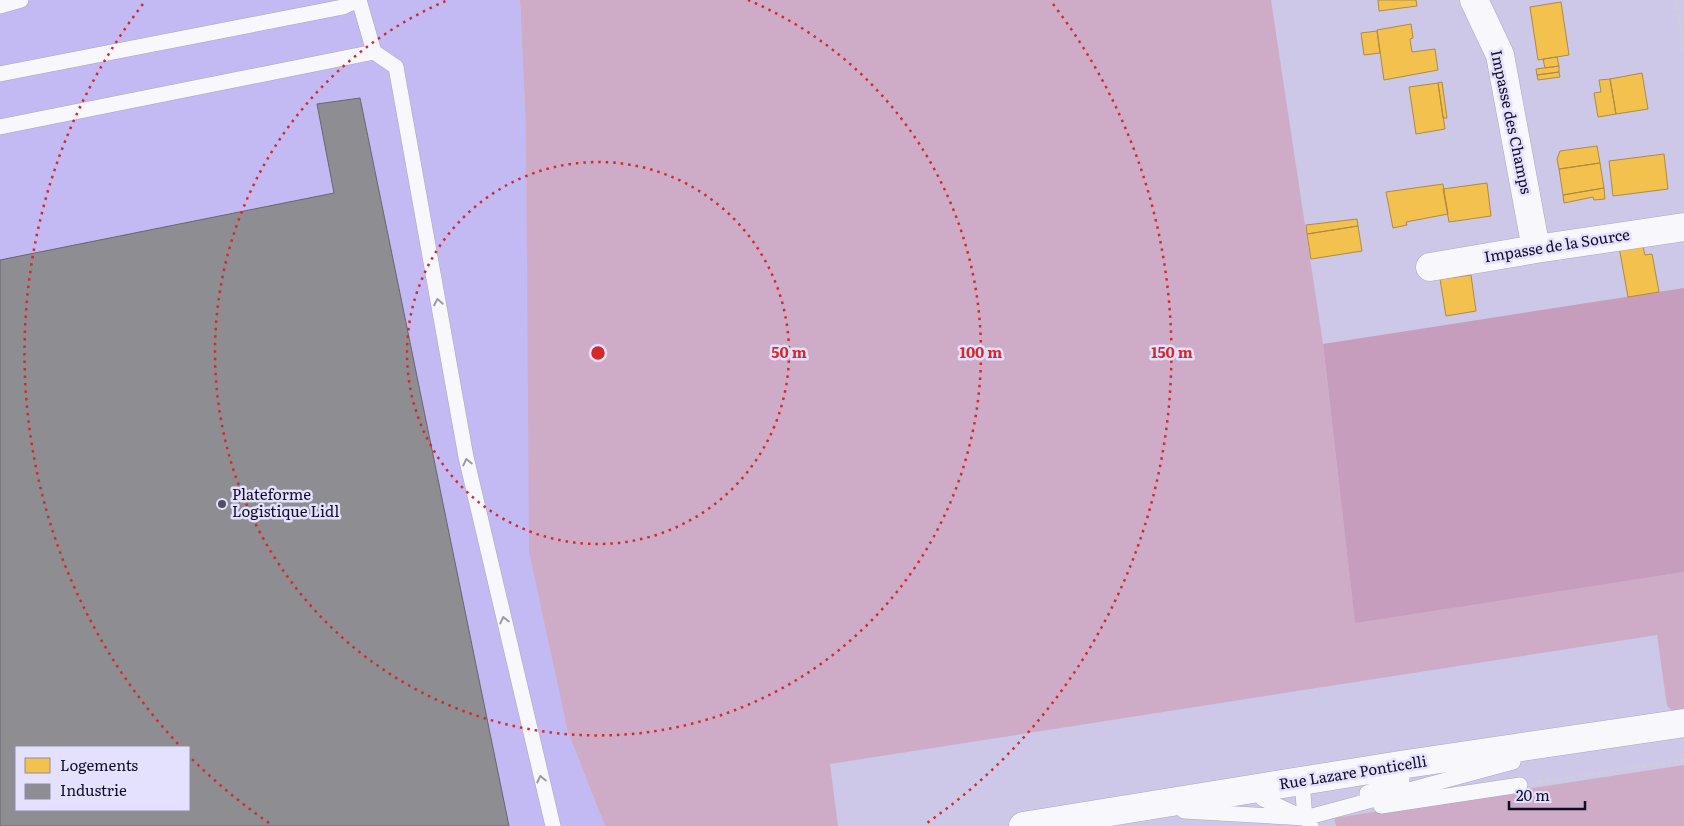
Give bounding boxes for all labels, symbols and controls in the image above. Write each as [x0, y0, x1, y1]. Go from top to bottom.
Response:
street label: Impasse des Champs [1486, 47, 1539, 196]
street label: Impasse de la Source [1482, 222, 1632, 267]
one-way arrow [434, 298, 444, 307]
text: 50 m [771, 340, 807, 363]
text: 100 m [960, 340, 1002, 363]
text: 150 m [1151, 340, 1193, 363]
centre of rings [589, 344, 607, 362]
one-way arrow [462, 458, 473, 467]
place label: Plateforme Logistique Lidl [232, 482, 339, 522]
marker: Plateforme Logistique Lidl [216, 498, 228, 510]
one-way arrow [499, 616, 510, 625]
legend [15, 746, 190, 811]
street label: Rue Lazare Ponticelli [1277, 748, 1428, 795]
text: Logements [60, 753, 138, 776]
one-way arrow [536, 774, 547, 783]
text: Industrie [60, 778, 127, 801]
scale bar [1509, 778, 1585, 810]
text: 20 m [1516, 783, 1550, 806]

